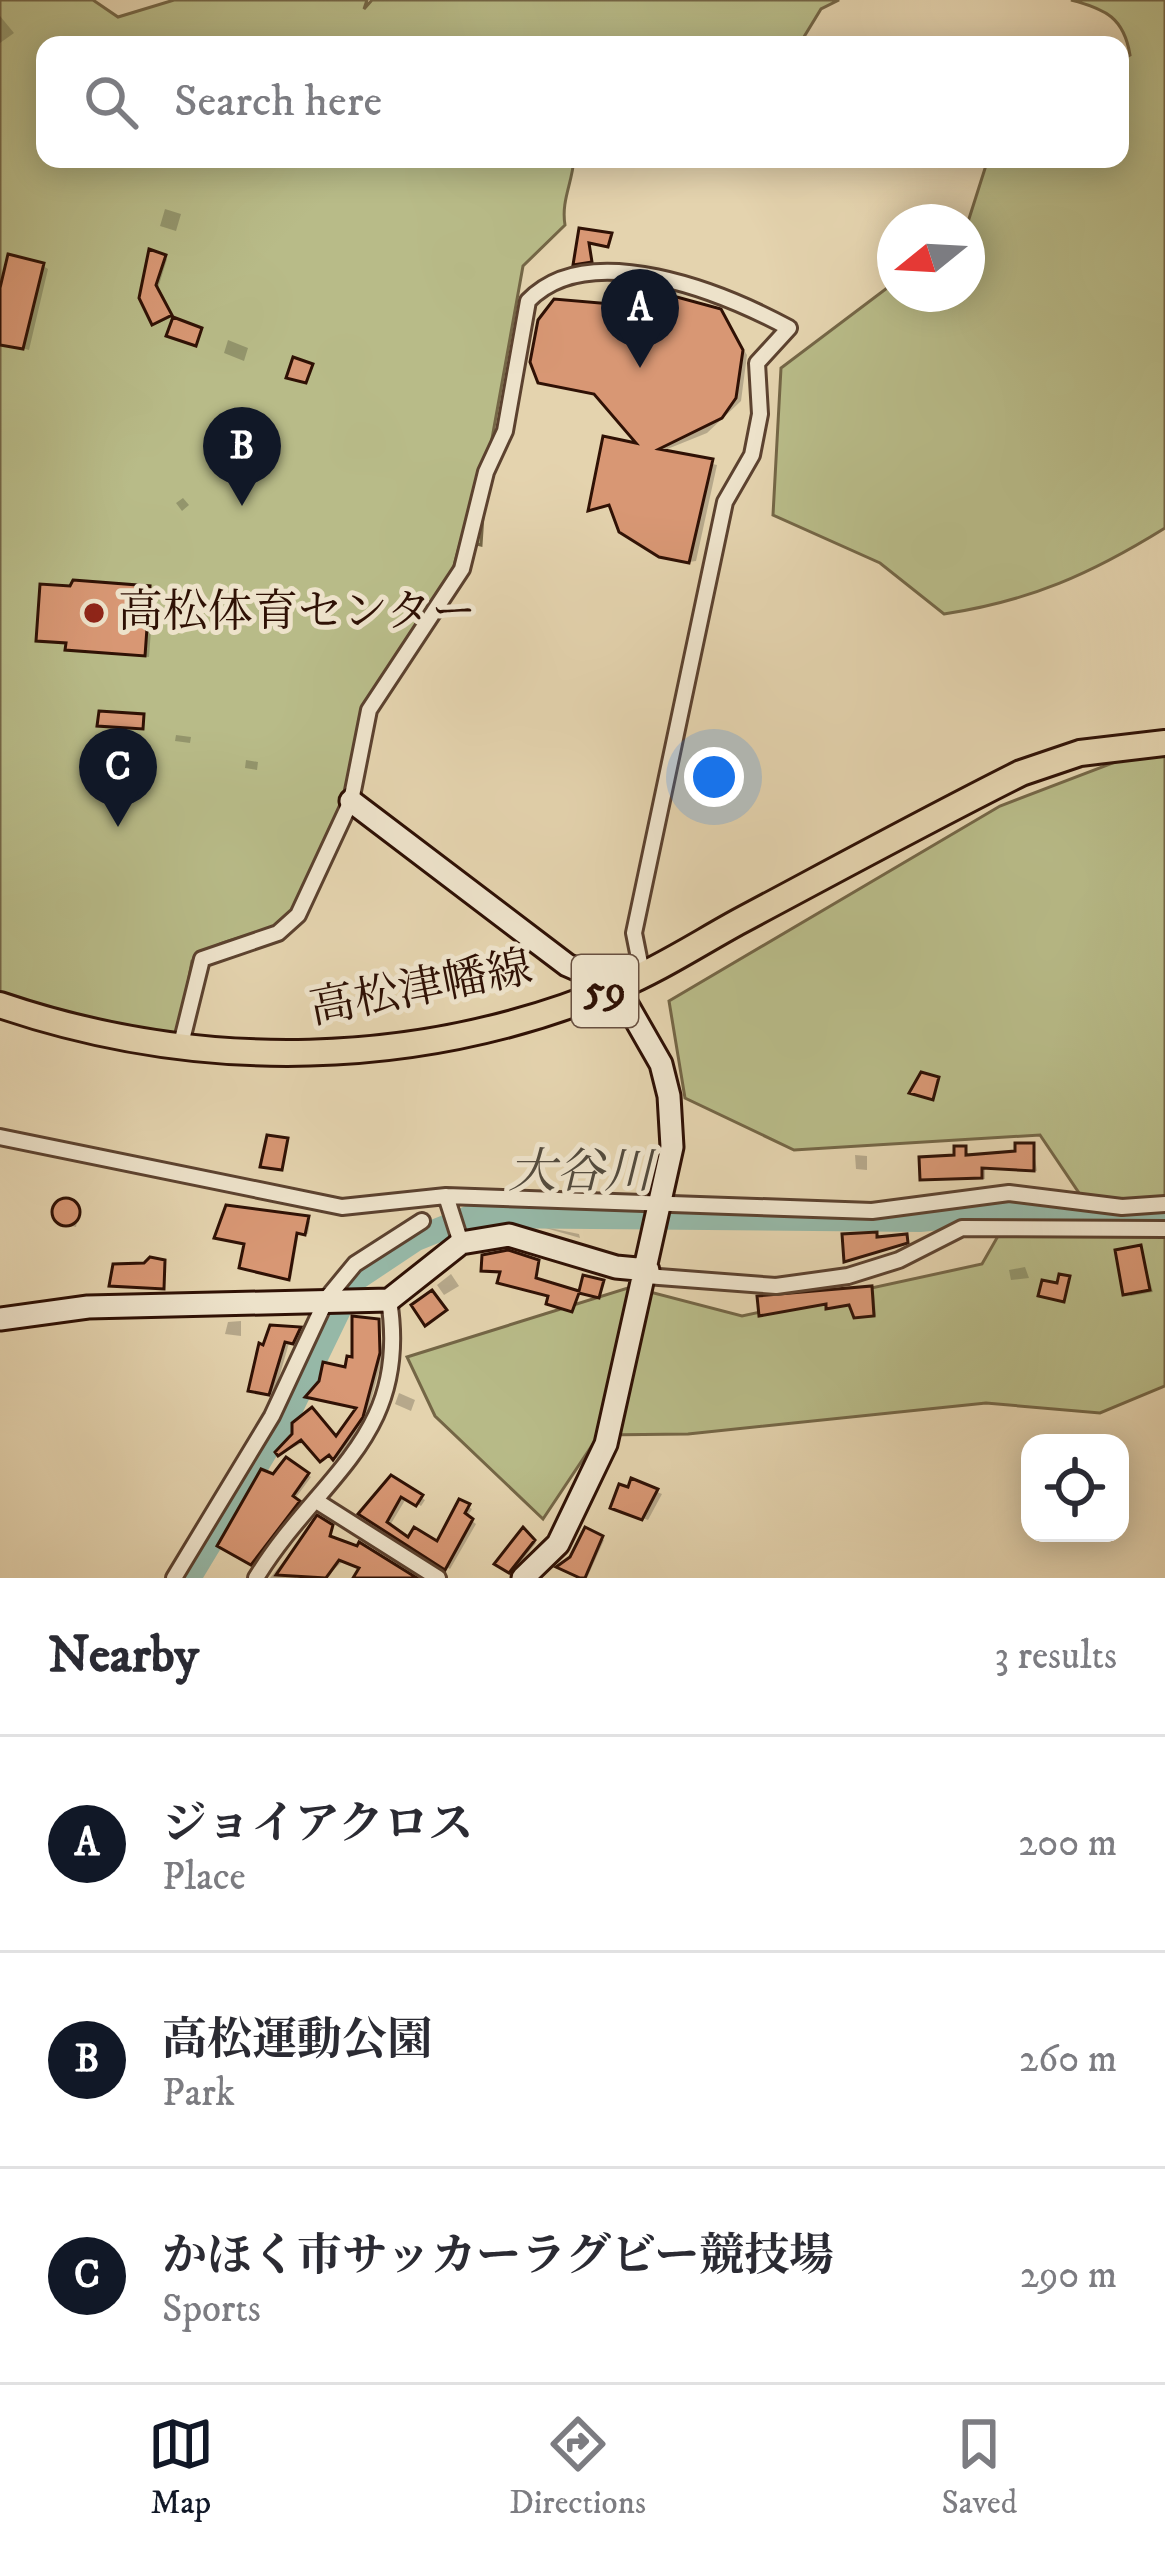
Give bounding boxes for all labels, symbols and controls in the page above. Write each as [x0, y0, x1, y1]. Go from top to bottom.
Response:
search box [36, 36, 1129, 168]
icon: search [78, 69, 144, 135]
text: Search here [174, 74, 382, 130]
north arrow [877, 204, 985, 312]
pin: A [601, 269, 679, 368]
pin: B [203, 407, 281, 506]
place label: 高松体育センター [118, 585, 476, 641]
marker: 高松体育センター [81, 600, 107, 626]
pin: C [79, 728, 157, 827]
your location [684, 747, 744, 807]
street label: 高松津幡線 [305, 940, 537, 1038]
road number: 59 [572, 955, 638, 1027]
water label: 大谷川 [508, 1143, 657, 1203]
map controls [1021, 1434, 1129, 1542]
button: locate [1021, 1434, 1129, 1542]
text: Nearby [48, 1624, 199, 1688]
text: 3 results [994, 1632, 1117, 1681]
text: ジョイアクロス [162, 1797, 473, 1853]
text: A [75, 1819, 99, 1868]
text: 200 m [1018, 1819, 1117, 1868]
text: Place [162, 1853, 246, 1902]
text: 高松運動公園 [162, 2013, 432, 2069]
text: B [75, 2035, 99, 2084]
text: 260 m [1019, 2035, 1117, 2084]
text: Park [162, 2069, 235, 2118]
text: かほく市サッカーラグビー競技場 [162, 2229, 834, 2285]
text: C [74, 2251, 100, 2300]
text: 290 m [1020, 2251, 1117, 2300]
text: Sports [162, 2285, 261, 2334]
tab: Map [148, 2411, 214, 2524]
tab: Directions [509, 2411, 646, 2524]
tab: Saved [941, 2411, 1017, 2524]

